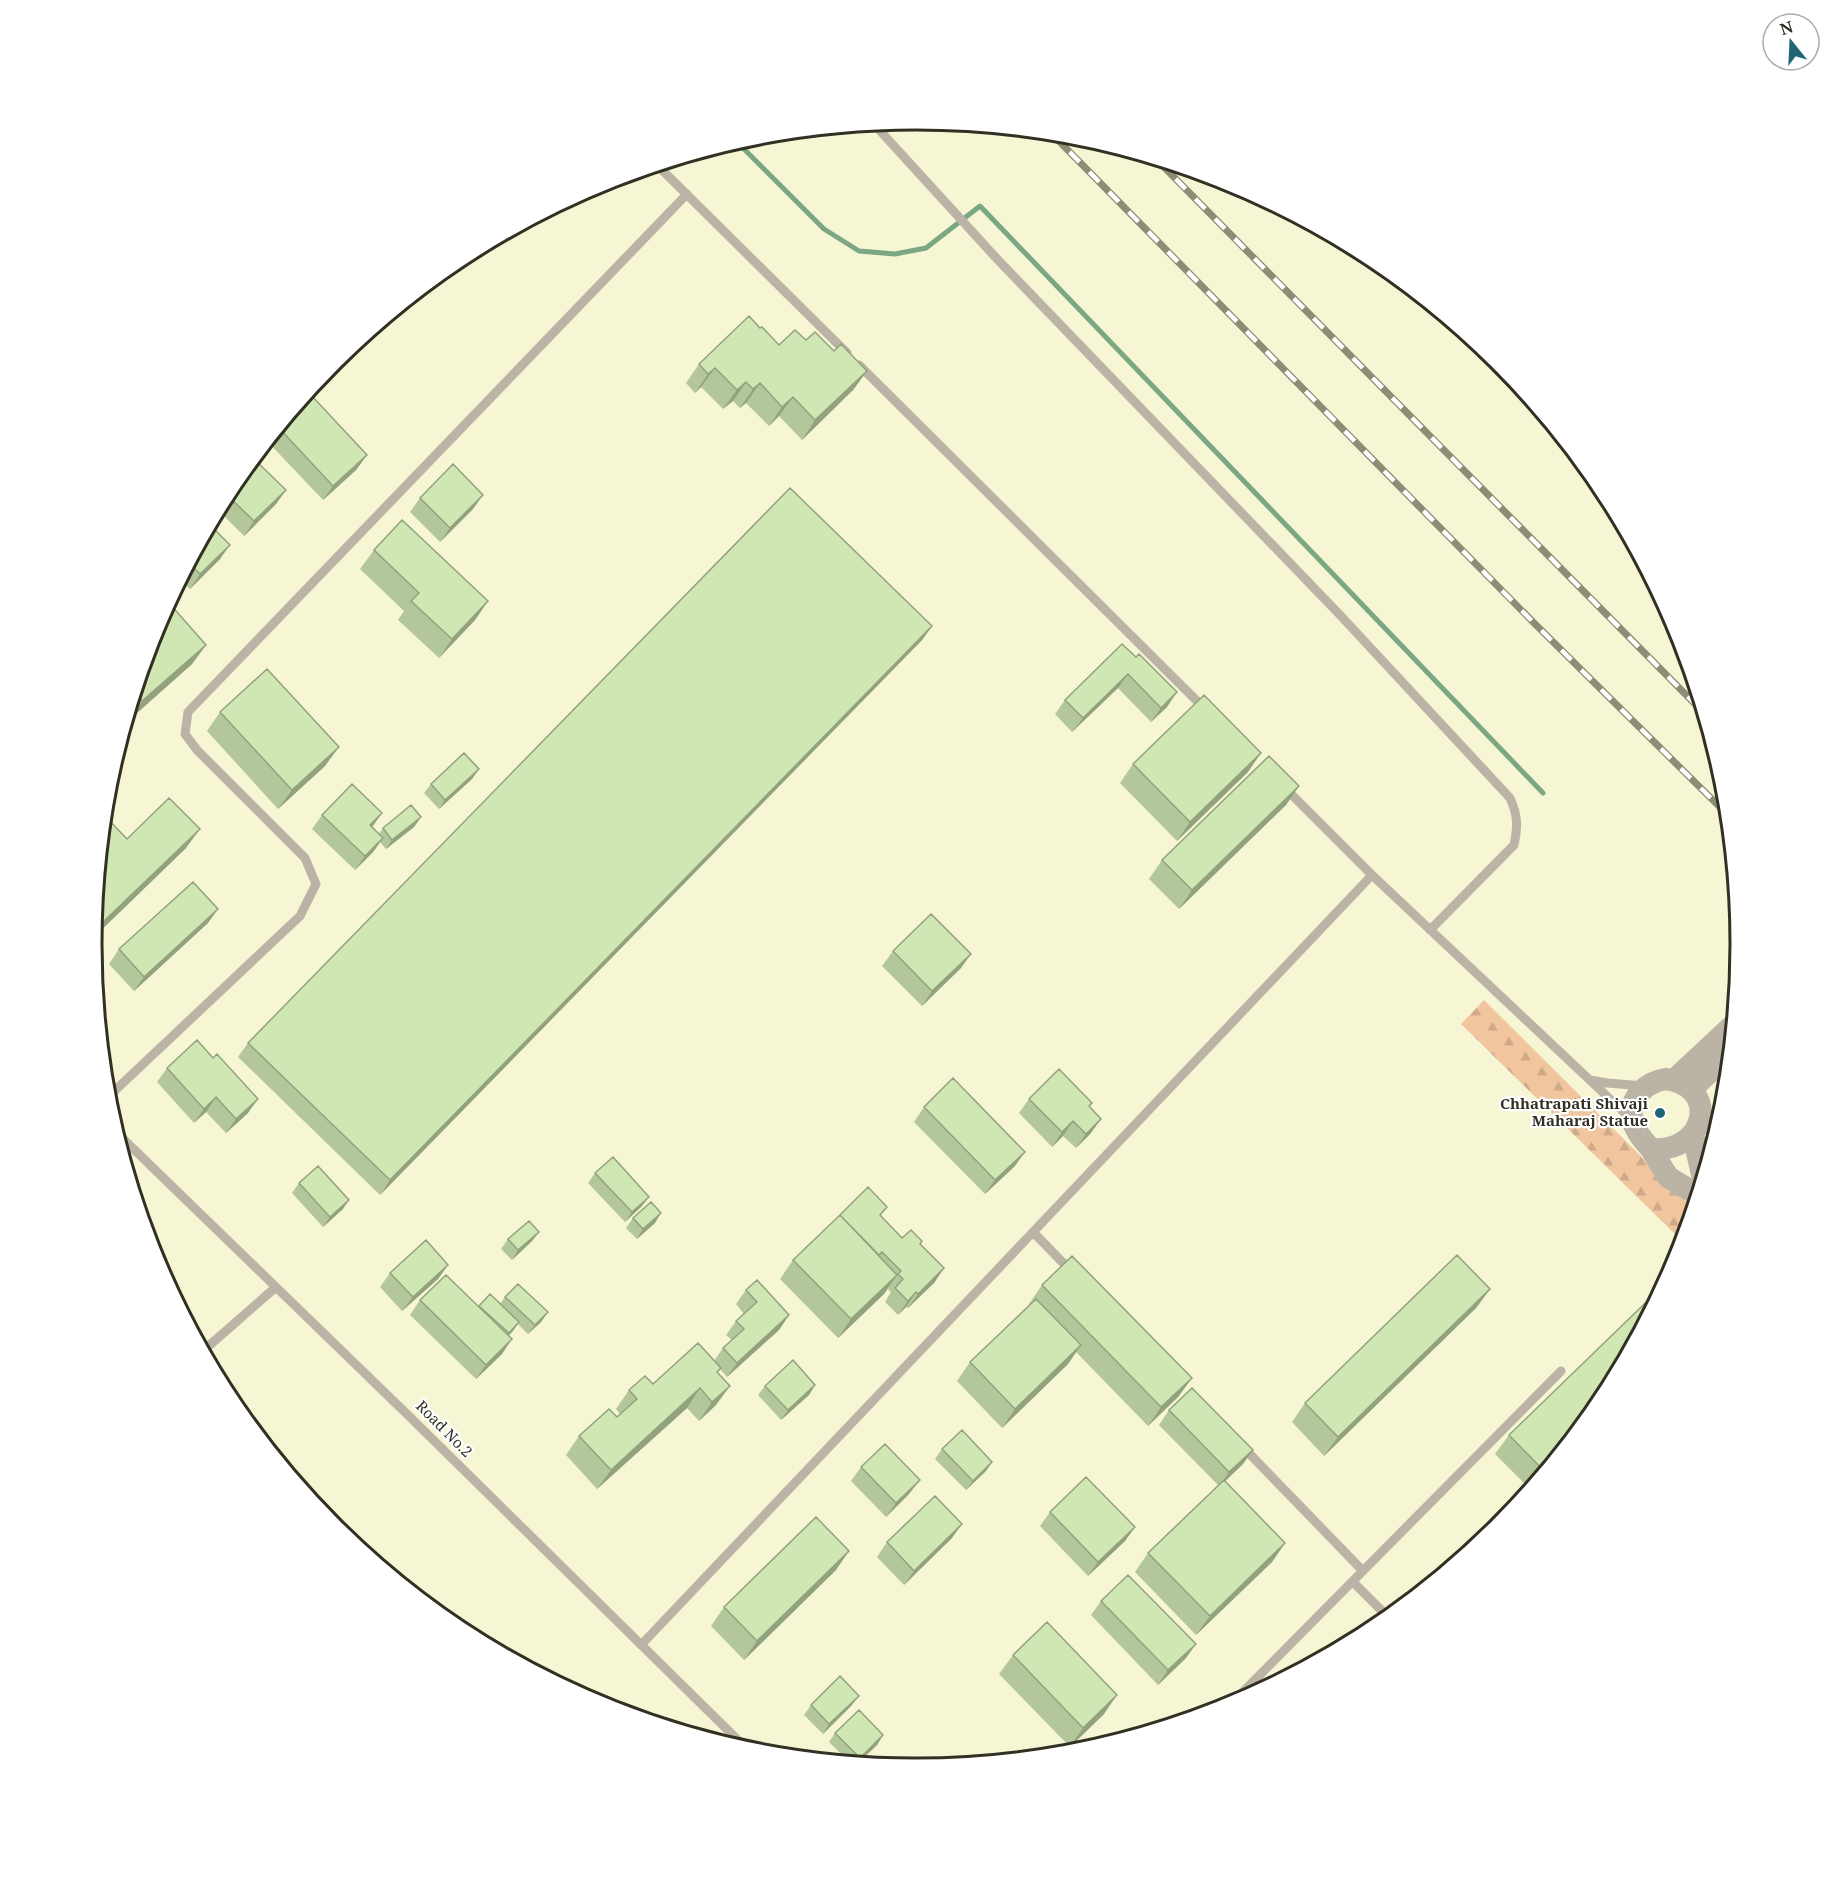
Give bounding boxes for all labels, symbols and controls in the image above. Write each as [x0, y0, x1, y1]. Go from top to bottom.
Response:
north arrow [1761, 12, 1821, 72]
text: N [1777, 15, 1796, 40]
place label: Chhatrapati Shivaji Maharaj Statue [1500, 1093, 1649, 1130]
marker: Chhatrapati Shivaji Maharaj Statue [1653, 1106, 1667, 1120]
street label: Road No.2 [412, 1396, 477, 1461]

